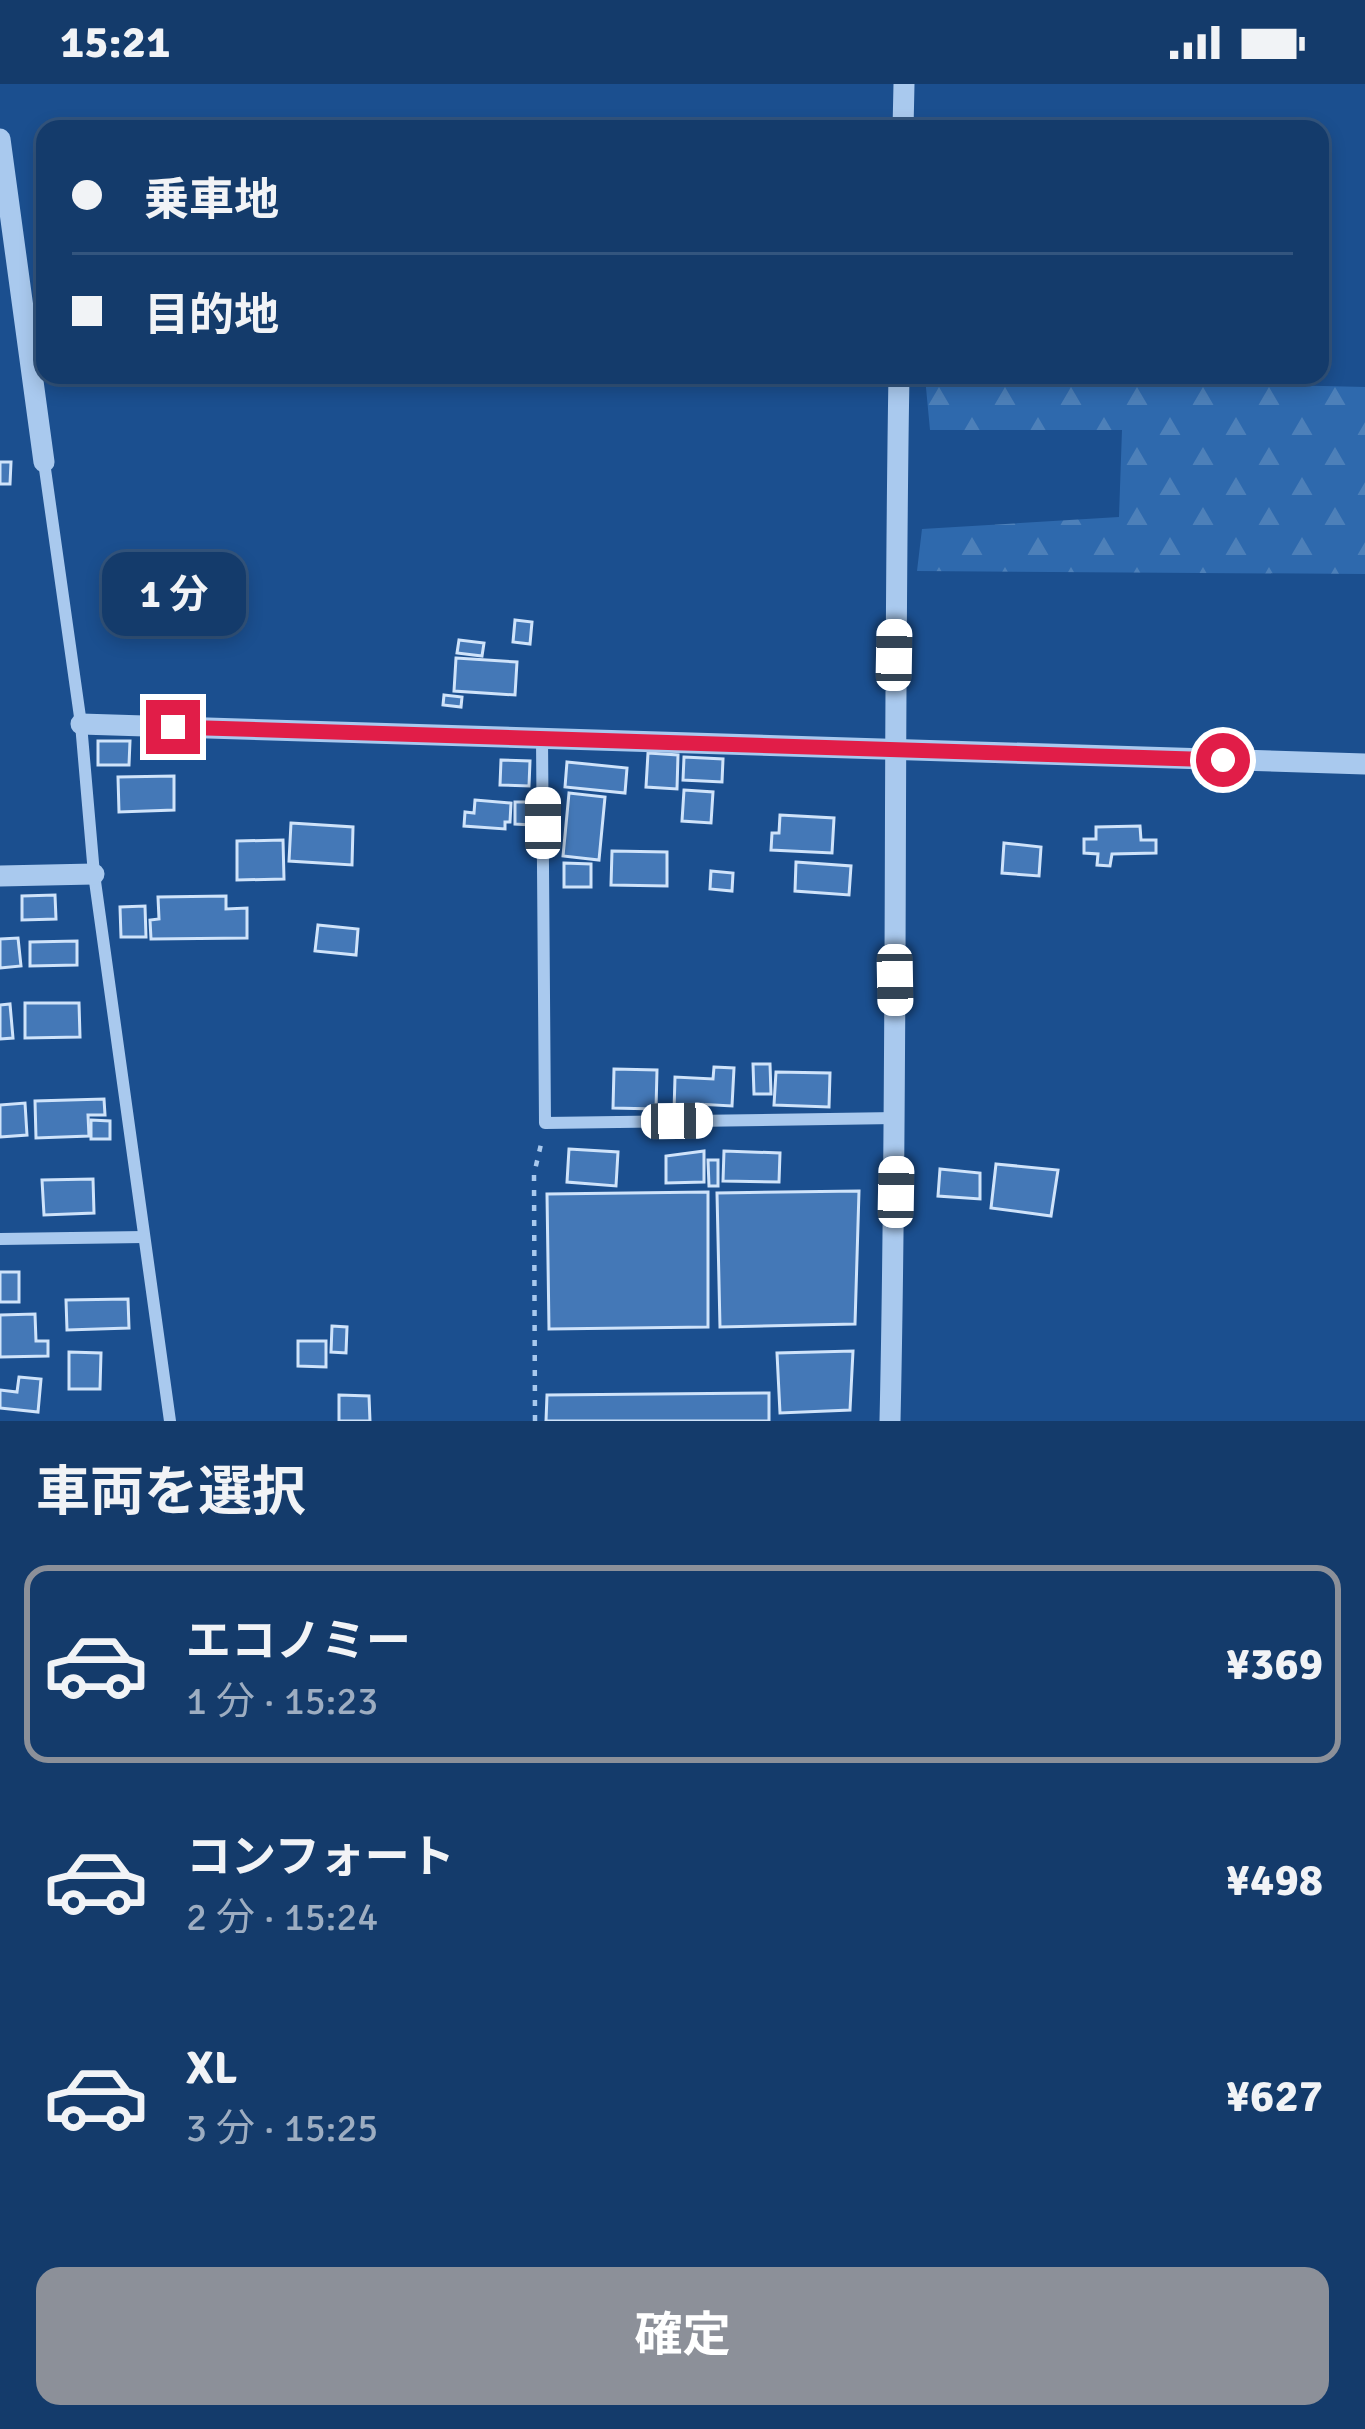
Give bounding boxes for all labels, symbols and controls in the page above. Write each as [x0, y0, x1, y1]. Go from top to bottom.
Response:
text: 15:21 [60, 15, 170, 70]
text: 乗車地 [144, 173, 279, 228]
text: 目的地 [144, 288, 279, 343]
callout: 1 分 [101, 553, 245, 637]
text: 1 分 [140, 570, 208, 618]
car [875, 619, 913, 691]
route end [146, 700, 200, 754]
route start [1196, 733, 1250, 787]
car [525, 787, 561, 859]
car [876, 944, 914, 1016]
car [641, 1102, 713, 1140]
car [877, 1156, 915, 1228]
text: 車両を選択 [36, 1459, 306, 1526]
icon: car [42, 1610, 150, 1718]
text: エコノミー [186, 1614, 411, 1669]
text: ¥369 [1226, 1637, 1323, 1692]
text: 1 分 · 15:23 [186, 1677, 378, 1725]
icon: car [42, 1826, 150, 1934]
text: コンフォート [186, 1830, 455, 1885]
text: ¥498 [1226, 1853, 1323, 1908]
text: 2 分 · 15:24 [186, 1893, 378, 1941]
text: XL [186, 2041, 237, 2096]
icon: car [42, 2042, 150, 2150]
text: ¥627 [1226, 2069, 1323, 2124]
text: 3 分 · 15:25 [186, 2104, 378, 2152]
button: 確定 [36, 2267, 1329, 2405]

